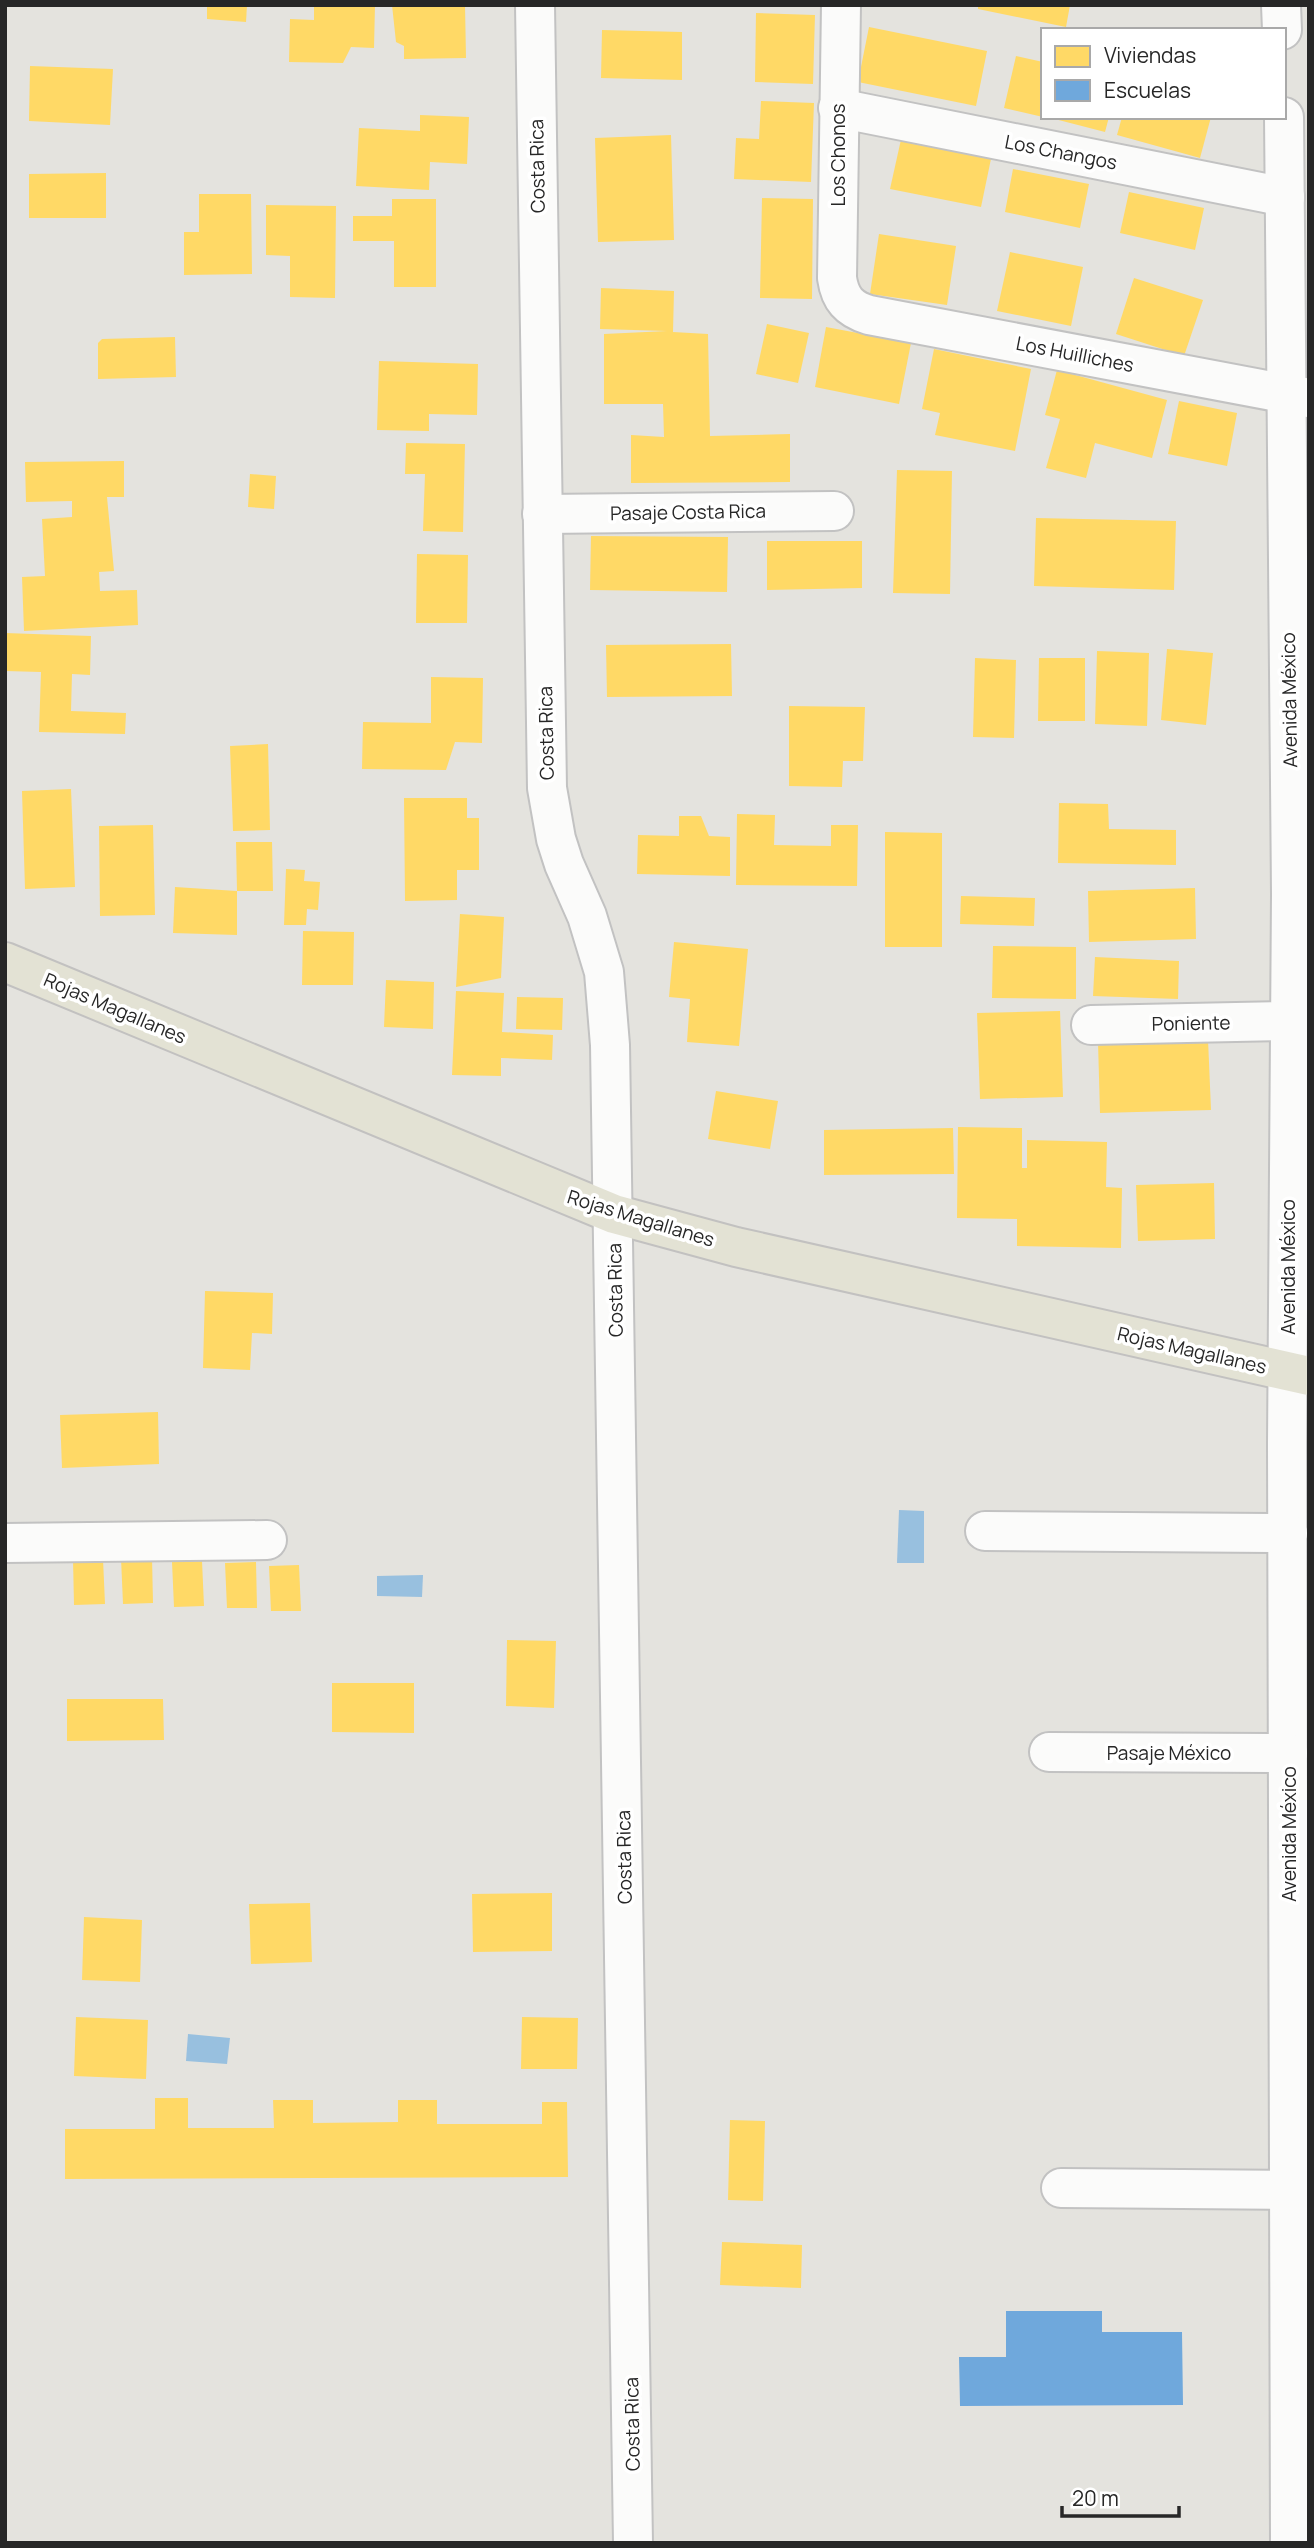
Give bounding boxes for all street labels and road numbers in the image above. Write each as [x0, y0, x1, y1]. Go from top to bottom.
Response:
street label: Los Chonos [825, 103, 851, 207]
street label: Costa Rica [523, 119, 551, 213]
street label: Los Changos [1003, 128, 1119, 176]
street label: Los Huilliches [1014, 330, 1136, 378]
street label: Pasaje Costa Rica [610, 498, 766, 526]
street label: Avenida México [1275, 632, 1303, 768]
street label: Costa Rica [532, 686, 560, 780]
street label: Rojas Magallanes [40, 966, 190, 1050]
street label: Poniente [1151, 1009, 1231, 1037]
street label: Rojas Magallanes [564, 1183, 718, 1253]
street label: Avenida México [1275, 1199, 1301, 1335]
street label: Costa Rica [601, 1243, 629, 1337]
street label: Rojas Magallanes [1115, 1320, 1269, 1380]
street label: Pasaje México [1107, 1740, 1231, 1766]
street label: Avenida México [1276, 1766, 1302, 1902]
street label: Costa Rica [610, 1810, 638, 1904]
street label: Costa Rica [618, 2377, 646, 2471]

